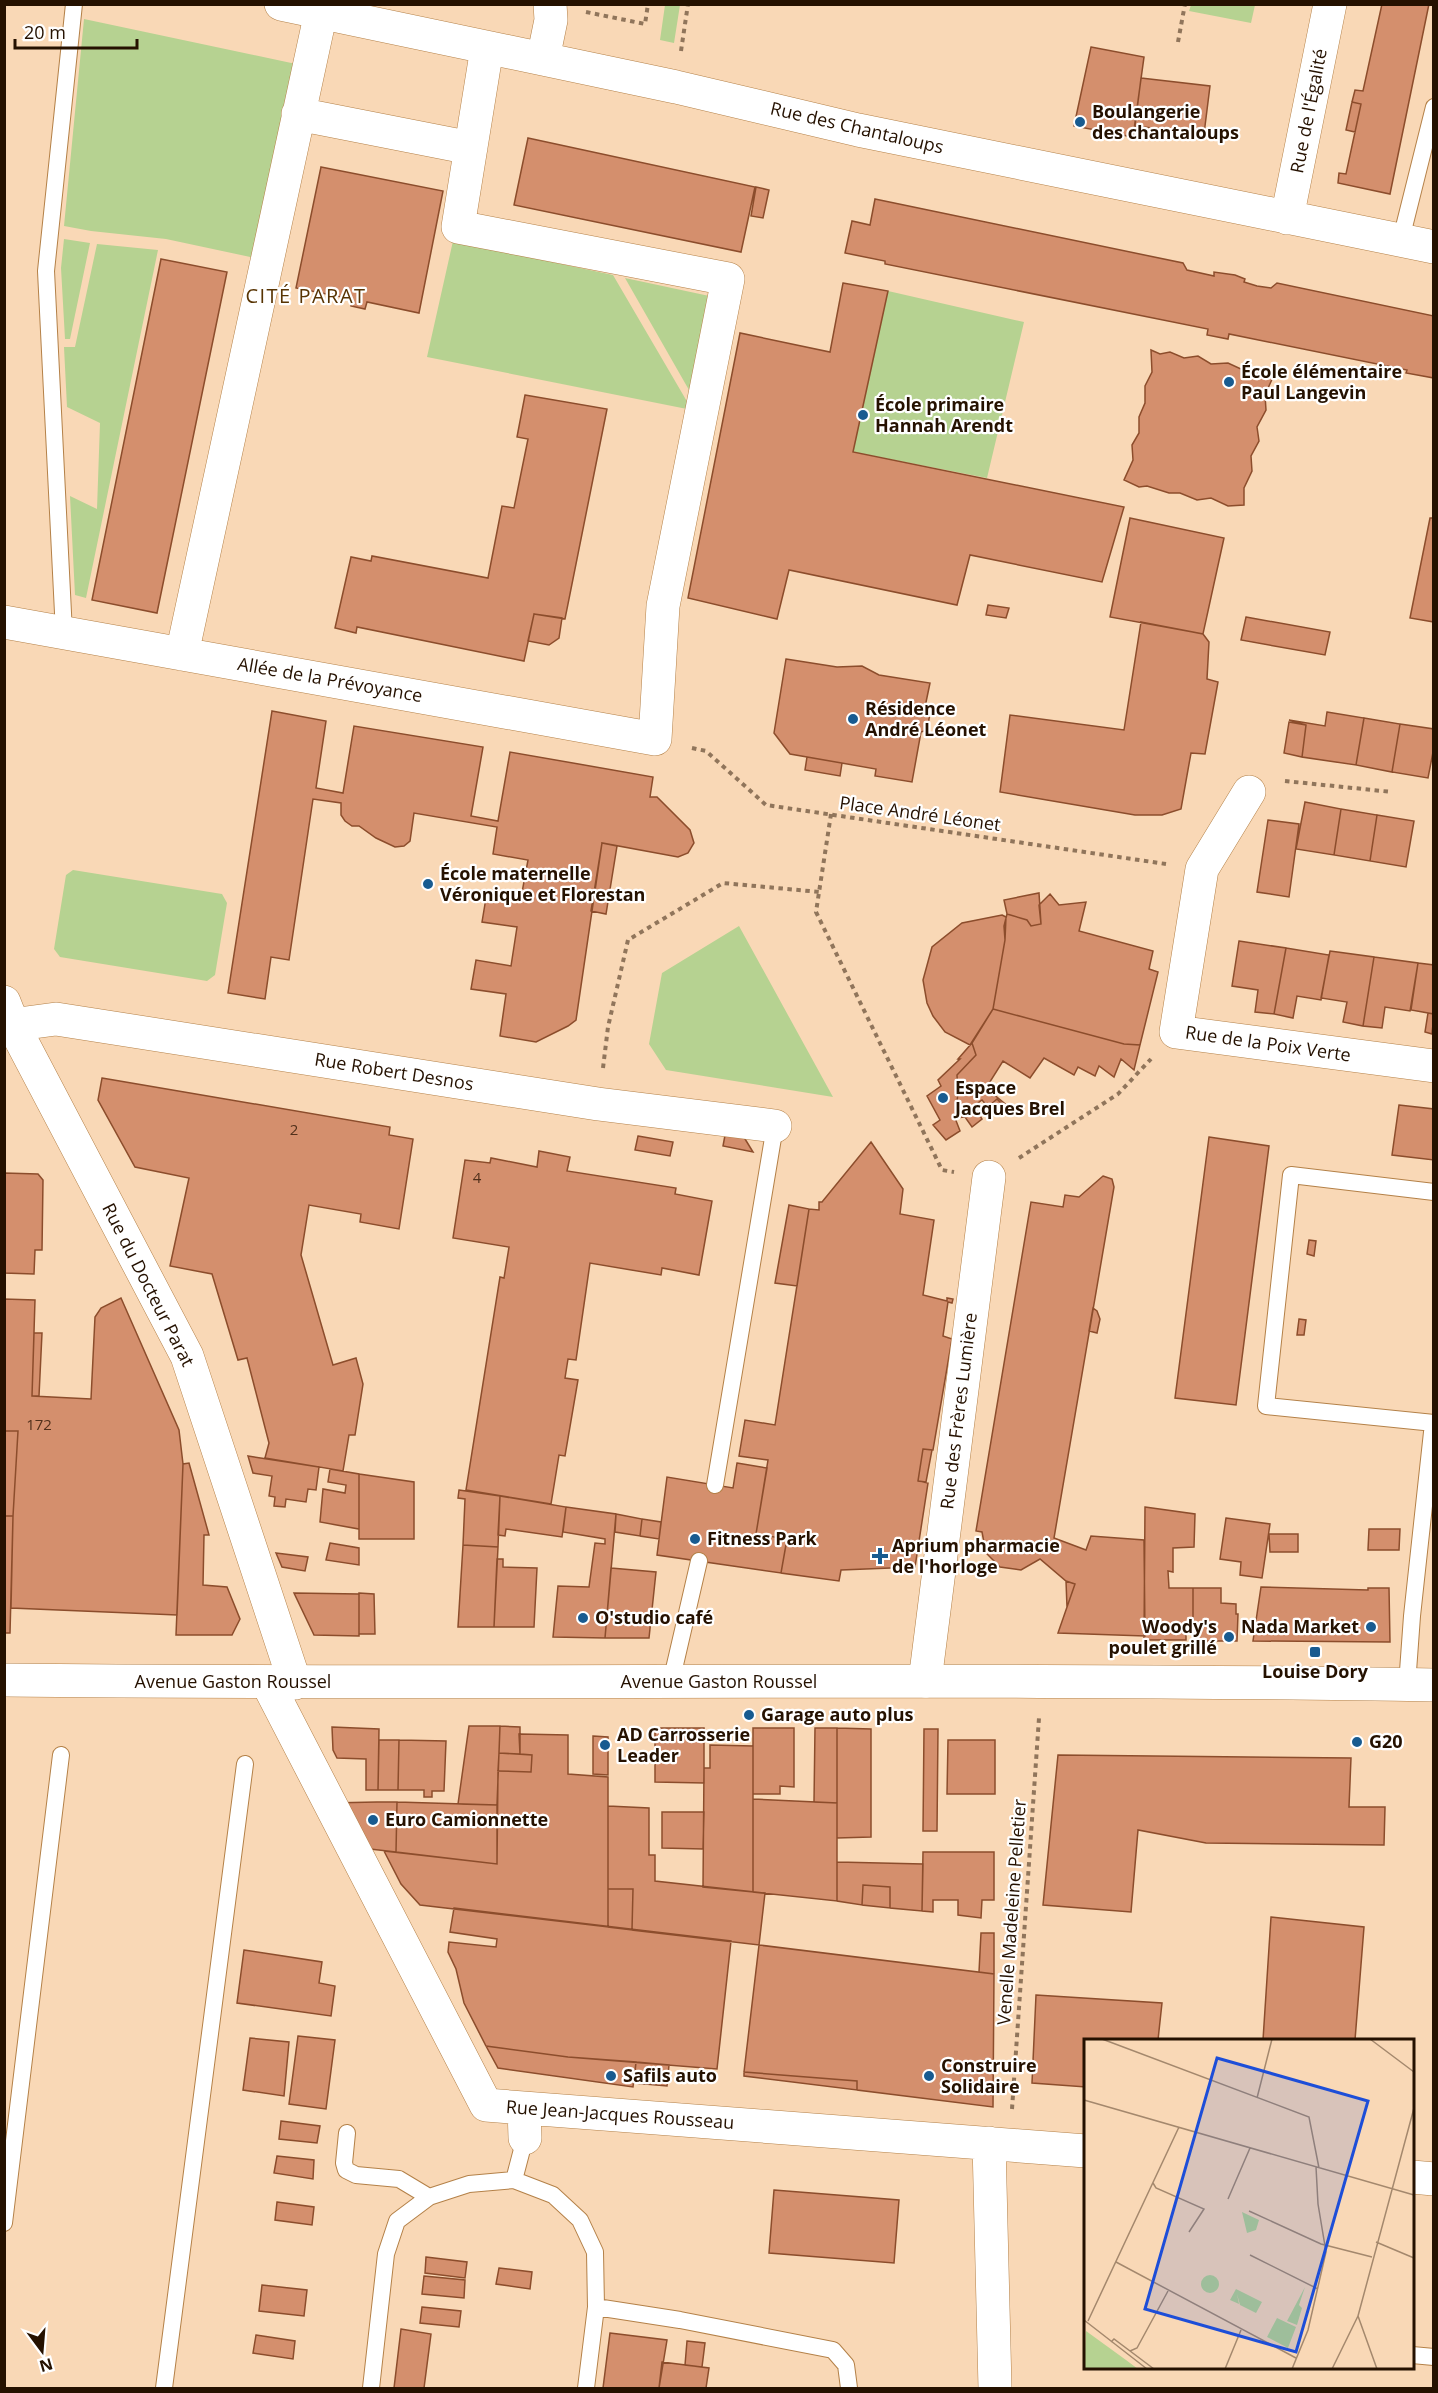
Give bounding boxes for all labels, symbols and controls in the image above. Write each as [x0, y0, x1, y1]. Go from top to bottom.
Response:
scale bar [15, 12, 136, 50]
text: 20 m [24, 20, 66, 44]
street label: Rue de l'Égalité [1284, 46, 1332, 175]
street label: Rue des Chantaloups [768, 95, 946, 159]
place label: Boulangerie des chantaloups [1092, 99, 1239, 144]
marker: Boulangerie des chantaloups [1073, 115, 1087, 129]
district label: CITÉ PARAT [245, 282, 367, 309]
place label: École élémentaire Paul Langevin [1241, 359, 1402, 404]
marker: École élémentaire Paul Langevin [1222, 375, 1236, 389]
place label: École primaire Hannah Arendt [875, 392, 1013, 437]
marker: École primaire Hannah Arendt [856, 408, 870, 422]
street label: Allée de la Prévoyance [236, 651, 424, 707]
place label: Résidence André Léonet [865, 696, 987, 741]
marker: Résidence André Léonet [846, 712, 860, 726]
street label: Place André Léonet [838, 790, 1002, 836]
place label: École maternelle Véronique et Florestan [440, 861, 645, 906]
marker: École maternelle Véronique et Florestan [421, 877, 435, 891]
street label: Rue de la Poix Verte [1184, 1020, 1352, 1067]
street label: Rue Robert Desnos [313, 1047, 475, 1095]
place label: Espace Jacques Brel [953, 1075, 1065, 1120]
marker: Espace Jacques Brel [936, 1091, 950, 1105]
house number: 2 [290, 1119, 298, 1139]
house number: 4 [473, 1167, 482, 1187]
street label: Rue du Docteur Parat [97, 1199, 201, 1370]
street label: Rue des Frères Lumière [934, 1311, 982, 1511]
house number: 172 [26, 1414, 52, 1434]
place label: Fitness Park [707, 1526, 818, 1550]
marker: Fitness Park [688, 1532, 702, 1546]
place label: Aprium pharmacie de l'horloge [892, 1533, 1060, 1578]
marker: Aprium pharmacie de l'horloge [873, 1549, 887, 1563]
place label: O'studio café [595, 1605, 713, 1629]
marker: O'studio café [576, 1611, 590, 1625]
place label: Woody's poulet grillé [1109, 1614, 1217, 1659]
place label: Nada Market [1241, 1614, 1359, 1638]
marker: Nada Market [1364, 1620, 1378, 1634]
marker: Woody's poulet grillé [1222, 1630, 1236, 1644]
marker: Louise Dory [1308, 1645, 1322, 1659]
place label: Louise Dory [1262, 1659, 1369, 1683]
street label: Avenue Gaston Roussel [135, 1669, 331, 1693]
street label: Avenue Gaston Roussel [621, 1669, 817, 1693]
place label: Garage auto plus [761, 1702, 913, 1726]
marker: Garage auto plus [742, 1708, 756, 1722]
place label: AD Carrosserie Leader [617, 1722, 750, 1767]
place label: G20 [1369, 1729, 1403, 1753]
marker: G20 [1350, 1735, 1364, 1749]
marker: AD Carrosserie Leader [598, 1738, 612, 1752]
street label: Venelle Madeleine Pelletier [991, 1797, 1031, 2026]
place label: Euro Camionnette [385, 1807, 548, 1831]
marker: Euro Camionnette [366, 1813, 380, 1827]
inset map [1084, 2039, 1414, 2369]
place label: Construire Solidaire [941, 2053, 1037, 2098]
place label: Safils auto [623, 2063, 717, 2087]
marker: Safils auto [604, 2069, 618, 2083]
marker: Construire Solidaire [922, 2069, 936, 2083]
street label: Rue Jean-Jacques Rousseau [505, 2094, 735, 2134]
north arrow [12, 2321, 72, 2381]
text: N [37, 2353, 55, 2378]

